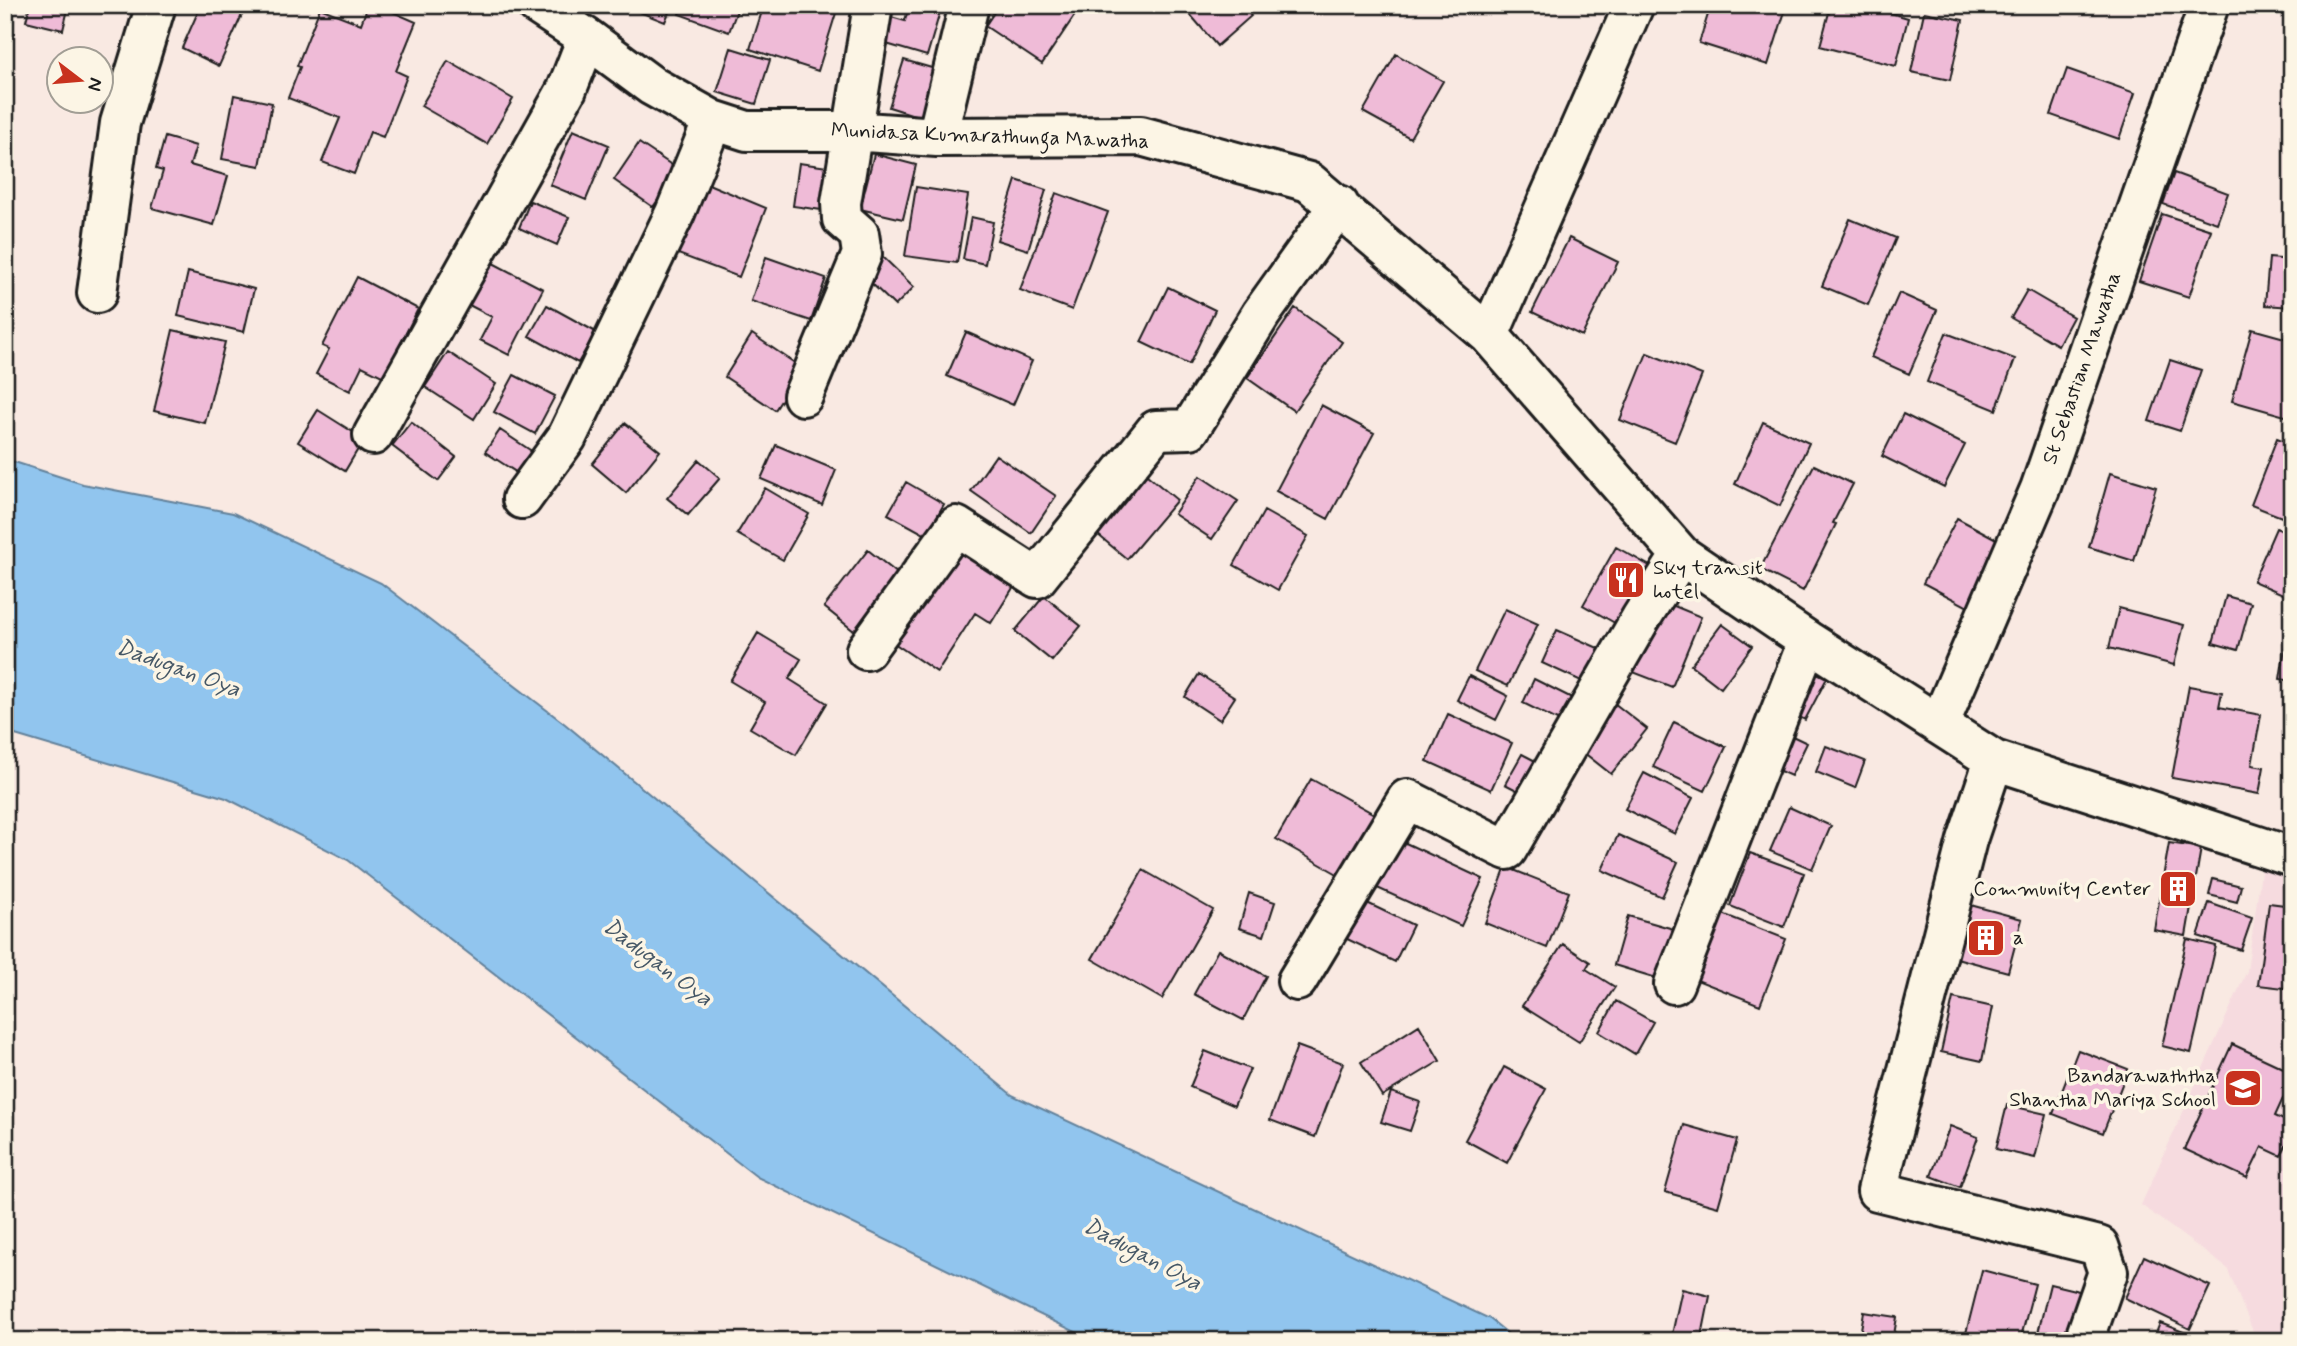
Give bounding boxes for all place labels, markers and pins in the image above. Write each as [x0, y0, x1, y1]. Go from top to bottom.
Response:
place label: Sky transit hotel [1653, 554, 1763, 606]
restaurant icon: Sky transit hotel [1605, 559, 1647, 601]
building icon: Community Center [2157, 868, 2199, 910]
place label: Community Center [1973, 875, 2151, 903]
building icon: a [1965, 917, 2007, 959]
place label: a [2013, 924, 2024, 952]
place label: Bandarawaththa Shantha Mariya School [2009, 1062, 2216, 1114]
school or university icon: Bandarawaththa Shantha Mariya School [2222, 1067, 2264, 1109]

